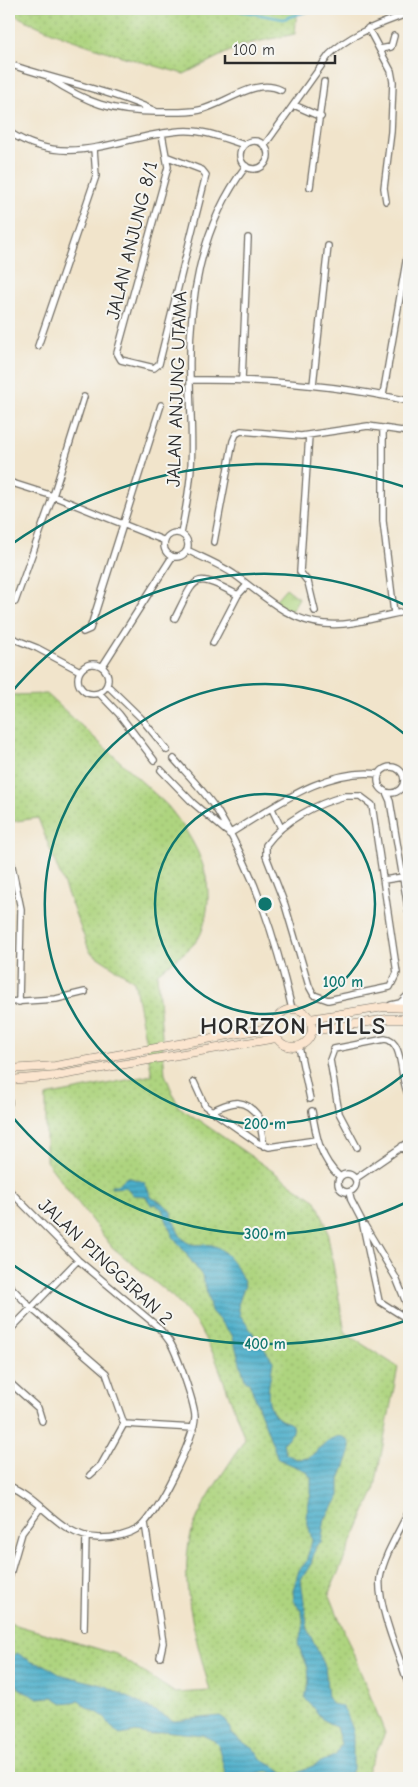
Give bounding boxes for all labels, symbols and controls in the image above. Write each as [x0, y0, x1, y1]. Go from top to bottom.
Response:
scale bar [225, 32, 336, 64]
text: 100 m [233, 41, 275, 59]
street label: JALAN ANJUNG 8/1 [102, 159, 162, 322]
street label: JALAN ANJUNG UTAMA [163, 291, 191, 487]
centre of rings [256, 895, 274, 913]
text: 100 m [323, 973, 363, 991]
district label: HORIZON HILLS [200, 1012, 386, 1040]
text: 200 m [244, 1115, 286, 1133]
street label: JALAN PINGGIRAN 2 [34, 1194, 177, 1330]
text: 300 m [244, 1225, 286, 1243]
text: 400 m [244, 1335, 286, 1353]

